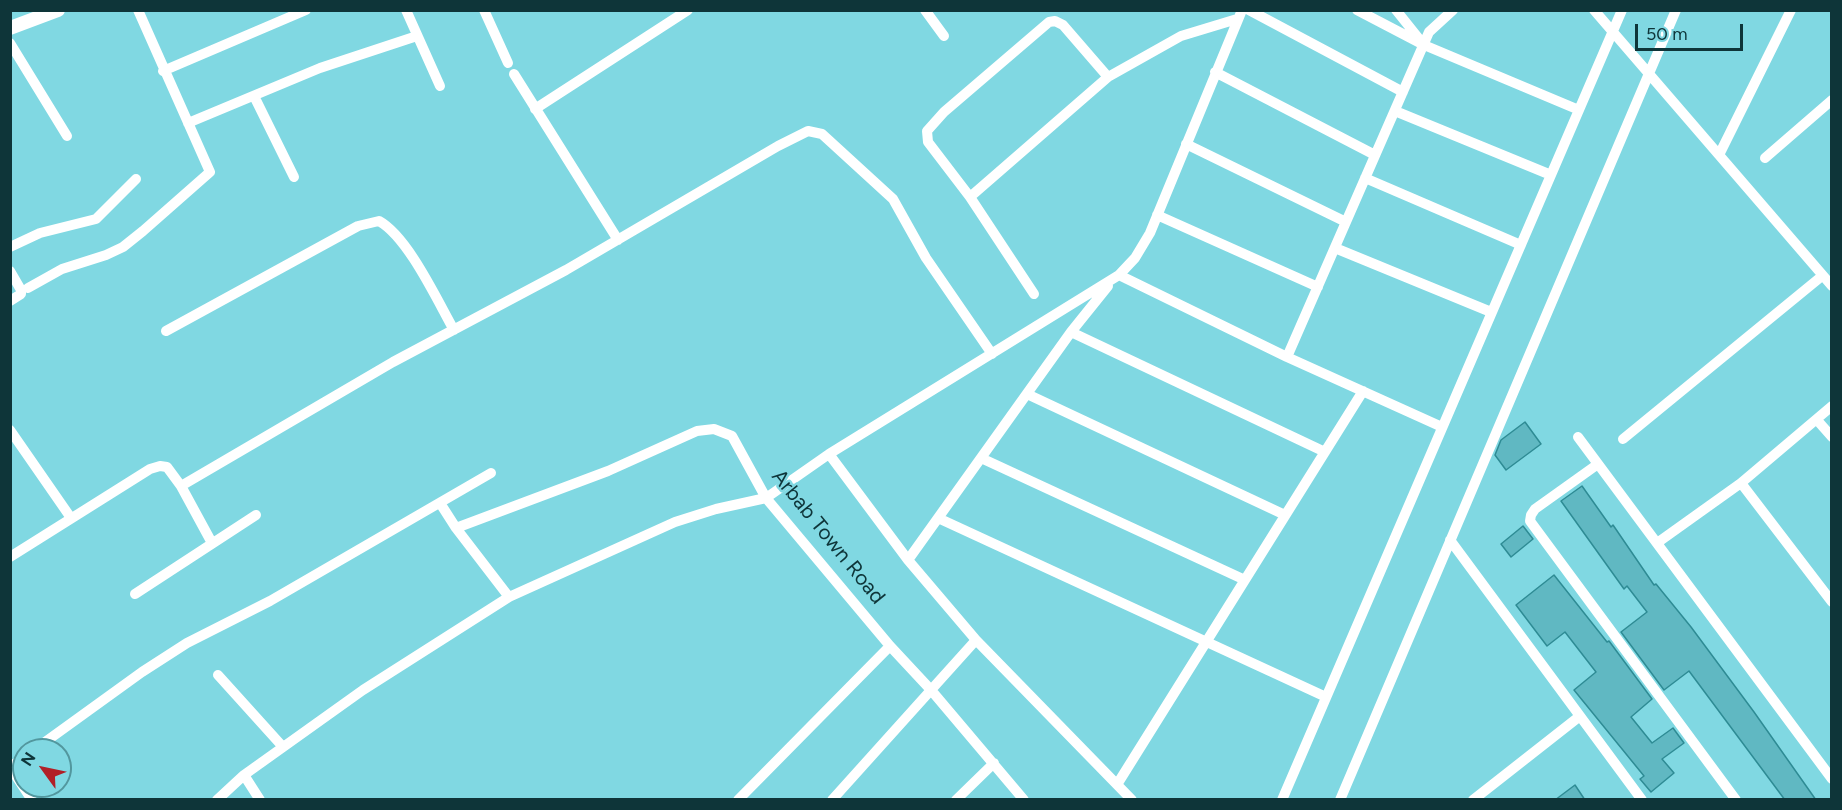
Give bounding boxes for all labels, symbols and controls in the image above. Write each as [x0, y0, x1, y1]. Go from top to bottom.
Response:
scale bar [1638, 12, 1746, 50]
text: 50 m [1646, 23, 1688, 45]
street label: Arbab Town Road [766, 465, 890, 609]
north arrow [12, 738, 72, 798]
text: N [17, 749, 39, 769]

